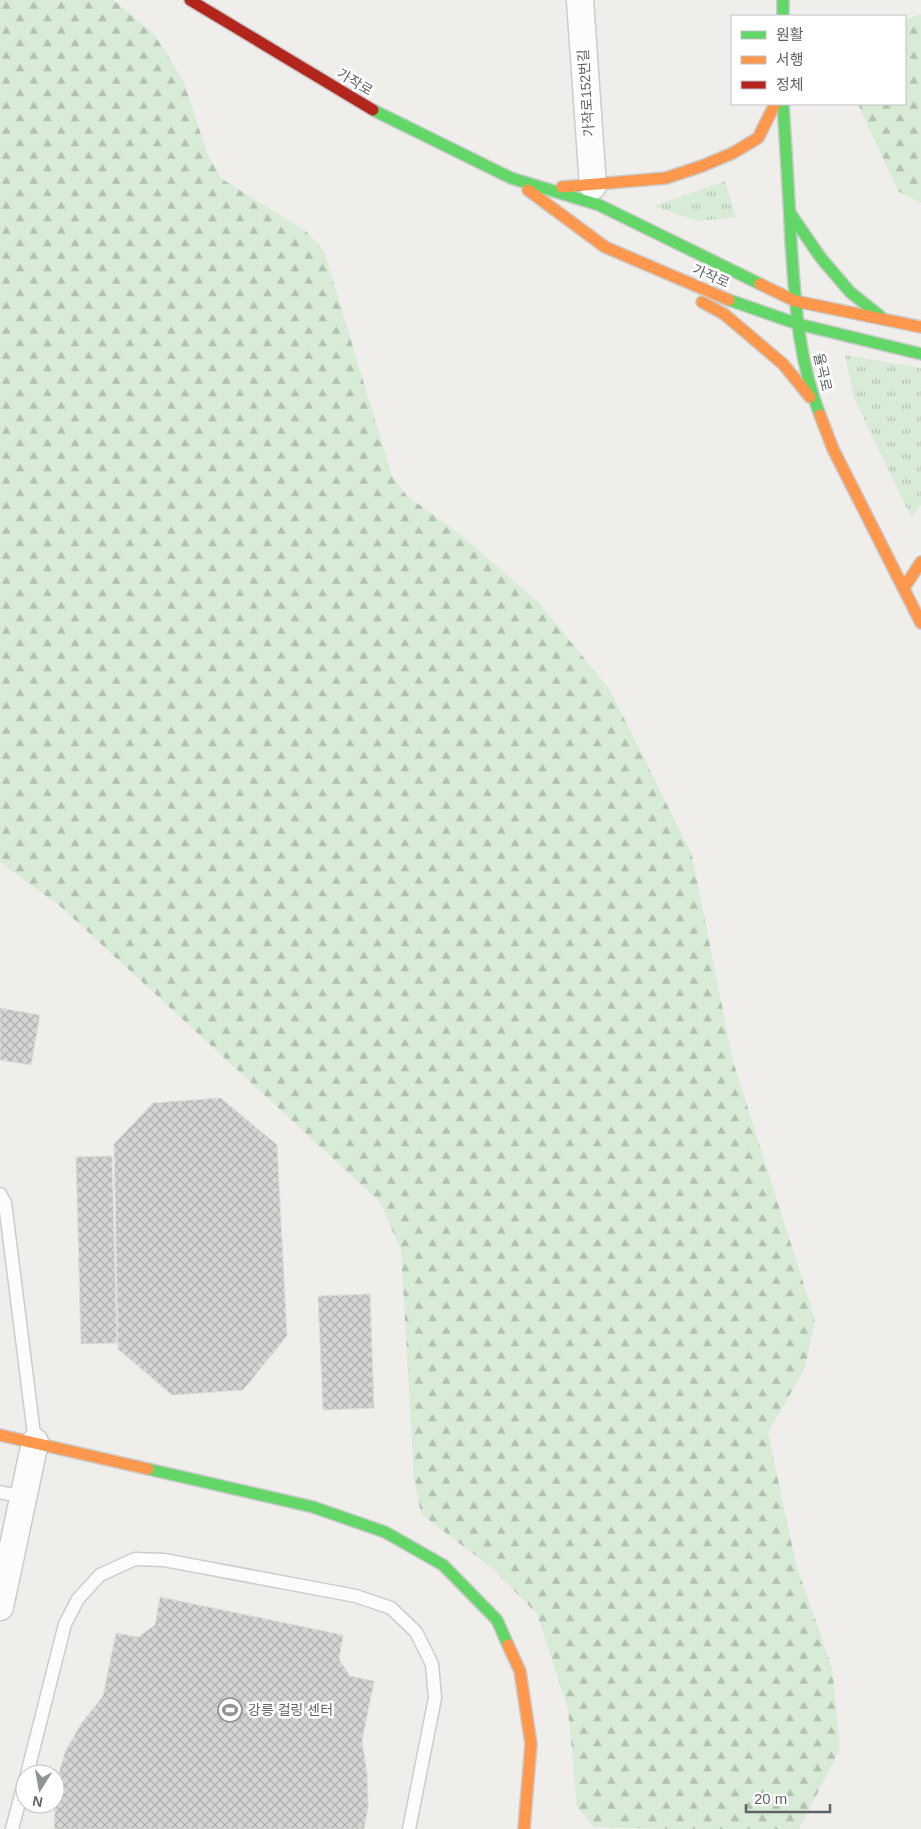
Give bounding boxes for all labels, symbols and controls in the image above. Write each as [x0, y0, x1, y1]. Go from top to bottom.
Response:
legend [731, 15, 906, 105]
text: 원활 [776, 26, 804, 43]
street label: 가작로152번길 [575, 49, 597, 137]
text: 서행 [776, 51, 804, 68]
street label: 가작로 [334, 65, 376, 99]
text: 정체 [776, 76, 804, 93]
street label: 가작로 [690, 261, 732, 291]
street label: 율곡로 [811, 351, 835, 393]
sports icon: 강릉 컬링 센터 [217, 1697, 243, 1723]
place label: 강릉 컬링 센터 [248, 1702, 333, 1718]
north arrow [15, 1764, 65, 1814]
scale bar [746, 1782, 830, 1814]
text: 20 m [754, 1790, 787, 1807]
text: N [31, 1793, 44, 1811]

